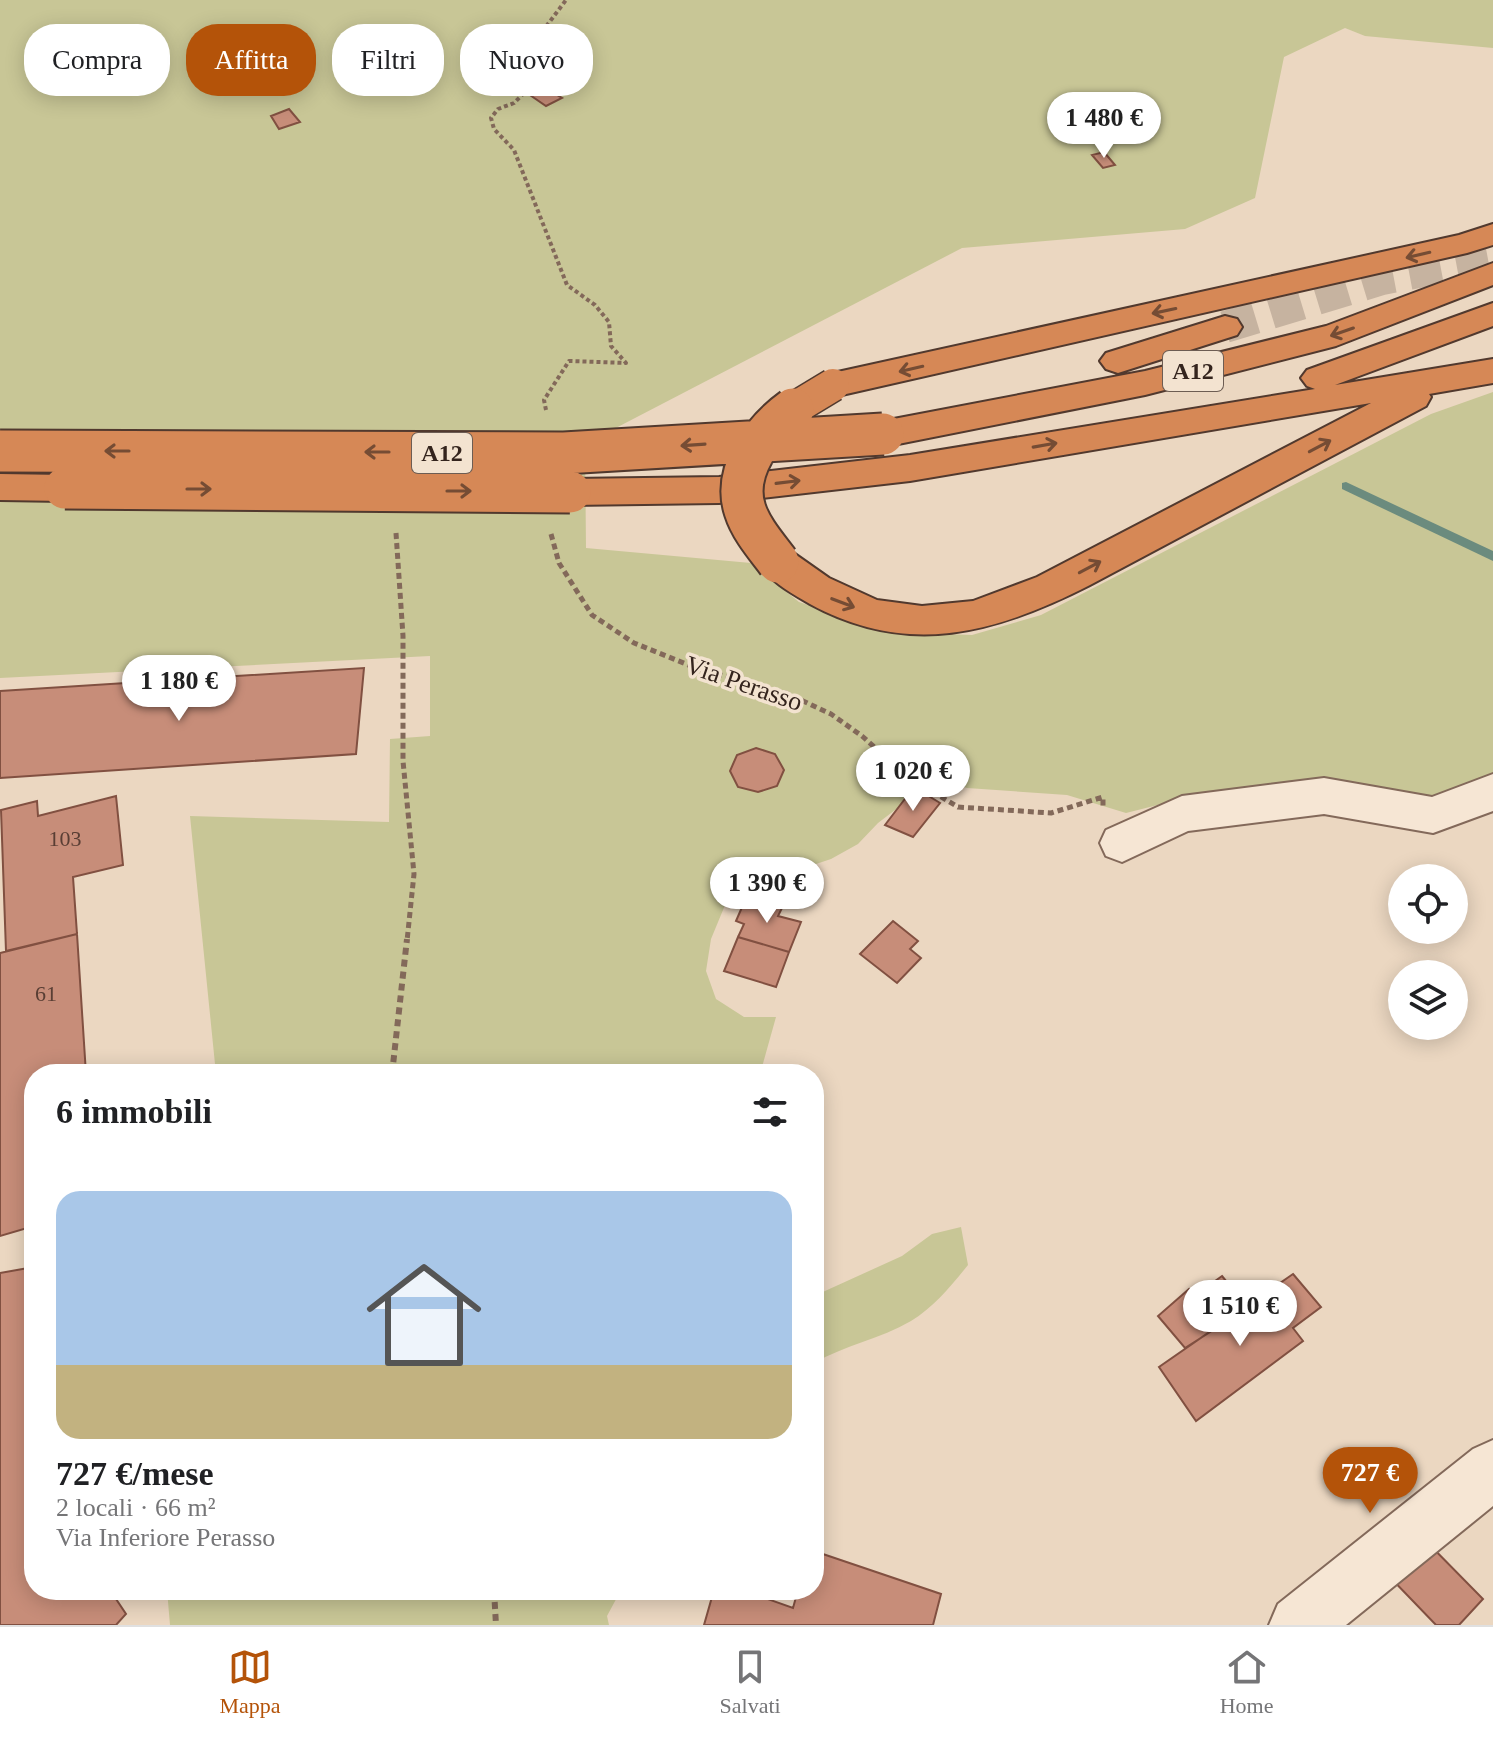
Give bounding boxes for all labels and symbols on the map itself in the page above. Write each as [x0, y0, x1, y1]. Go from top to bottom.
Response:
pin: 1 480 € [1030, 92, 1178, 160]
one-way arrow [1406, 248, 1431, 263]
one-way arrow [1152, 304, 1177, 319]
one-way arrow [1330, 326, 1355, 340]
road number: A12 [1163, 351, 1223, 391]
one-way arrow [898, 362, 924, 377]
road number: A12 [412, 433, 472, 473]
one-way arrow [1032, 436, 1057, 451]
one-way arrow [1308, 437, 1331, 453]
one-way arrow [680, 438, 707, 453]
one-way arrow [104, 443, 131, 459]
one-way arrow [364, 444, 391, 460]
one-way arrow [774, 475, 801, 490]
one-way arrow [185, 481, 212, 497]
one-way arrow [445, 484, 472, 499]
one-way arrow [1077, 558, 1101, 574]
one-way arrow [830, 596, 855, 611]
street label: Via Perasso [681, 650, 806, 717]
pin: 1 180 € [105, 655, 253, 723]
pin: 1 020 € [839, 745, 987, 813]
house number: 103 [49, 826, 82, 851]
pin: 1 390 € [693, 857, 841, 925]
house number: 61 [35, 981, 57, 1006]
pin: 1 510 € [1166, 1280, 1314, 1348]
pin: 727 € [1314, 1447, 1426, 1515]

